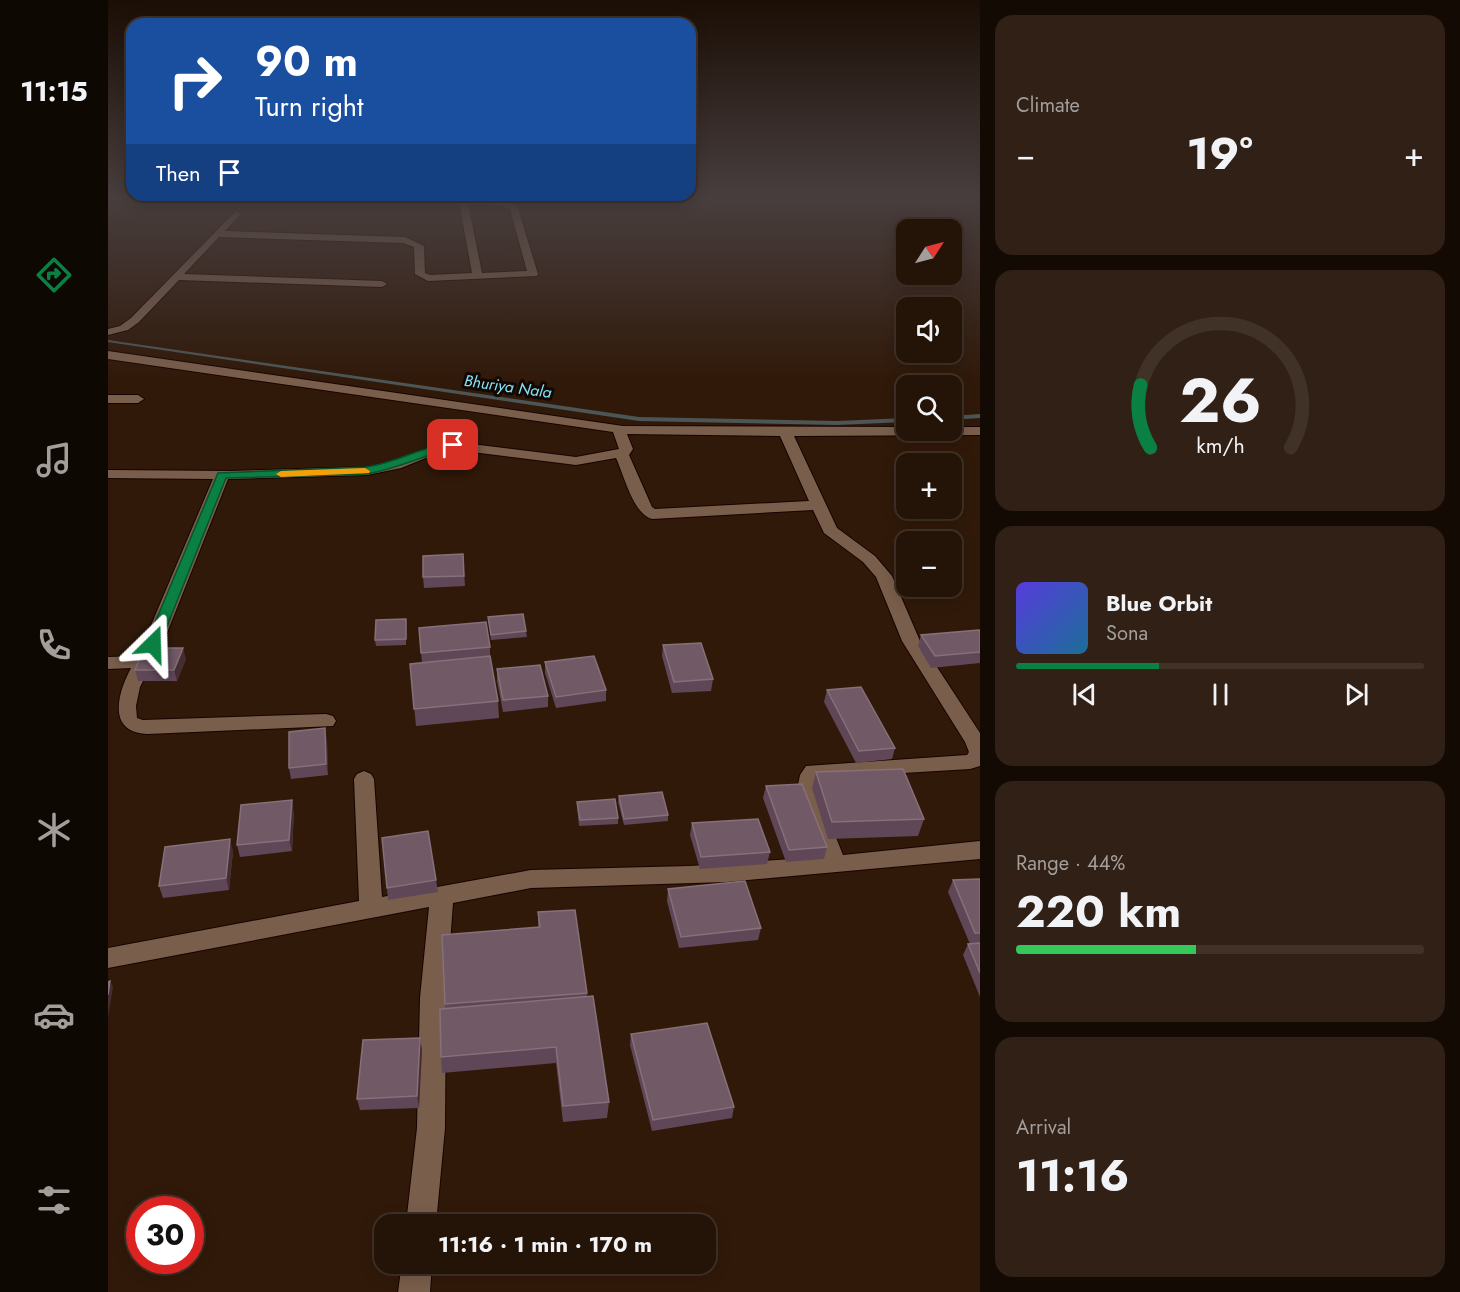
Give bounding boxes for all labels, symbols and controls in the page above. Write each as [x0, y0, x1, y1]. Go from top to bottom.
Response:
text: 90 m [255, 31, 358, 92]
icon: right [156, 42, 234, 120]
text: 11:15 [20, 72, 88, 111]
text: Turn right [255, 87, 363, 126]
text: Climate [1016, 91, 1080, 120]
text: 19° [1186, 121, 1253, 186]
text: − [1016, 131, 1035, 178]
text: + [1404, 131, 1424, 178]
icon: arrive [213, 156, 246, 189]
text: Then [156, 157, 201, 189]
north arrow [896, 219, 962, 285]
map controls [896, 219, 962, 597]
icon: directions [33, 254, 75, 296]
button: sound [896, 297, 962, 363]
text: 26 [1179, 355, 1261, 445]
water label: Bhuriya Nala [463, 369, 553, 404]
button: search [896, 375, 962, 441]
pin [427, 419, 478, 470]
icon: arrive [436, 428, 469, 461]
text: km/h [1196, 430, 1244, 461]
icon: music [33, 439, 75, 481]
button: + [896, 453, 962, 519]
button: − [896, 531, 962, 597]
text: Blue Orbit [1106, 587, 1212, 619]
position arrow [121, 612, 185, 676]
text: Sona [1106, 619, 1148, 648]
icon: phone [33, 624, 75, 666]
icon: previous [1068, 678, 1101, 711]
icon: pause [1204, 678, 1237, 711]
icon: next [1340, 678, 1373, 711]
icon: climate [33, 809, 75, 851]
text: Range · 44% [1016, 849, 1125, 878]
text: 220 km [1016, 879, 1181, 944]
icon: car [33, 994, 75, 1036]
text: Arrival [1016, 1113, 1071, 1142]
text: 11:16 [1016, 1143, 1129, 1208]
icon: filters [33, 1179, 75, 1221]
speed limit sign: 30 [126, 1196, 204, 1274]
text: 11:16 · 1 min · 170 m [438, 1228, 652, 1260]

